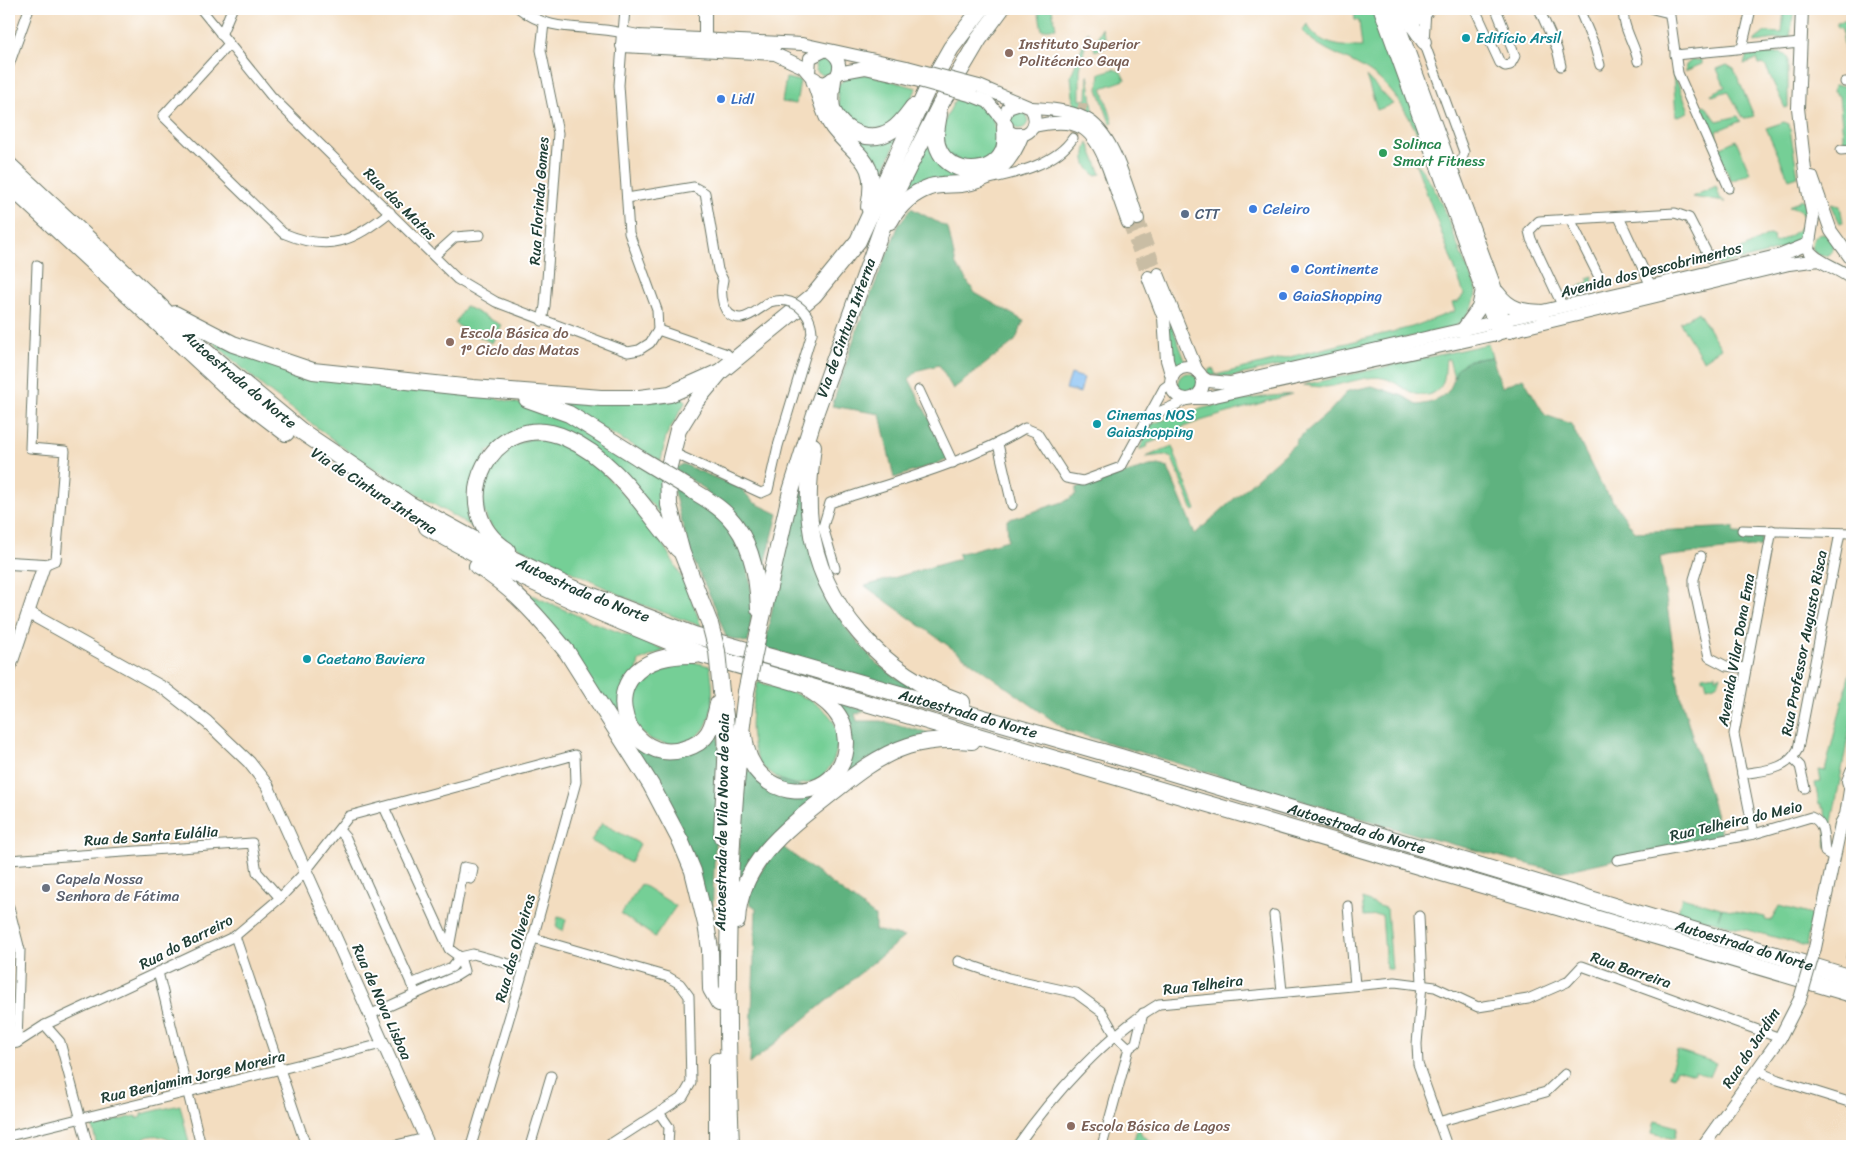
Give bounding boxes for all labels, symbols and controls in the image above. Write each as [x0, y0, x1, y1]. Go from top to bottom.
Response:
place label: Edifício Arsil [1476, 25, 1562, 51]
place label: Instituto Superior Politécnico Gaya [1018, 31, 1141, 74]
marker: Edifício Arsil [1460, 32, 1472, 44]
marker: Instituto Superior Politécnico Gaya [1003, 47, 1015, 59]
place label: Lidl [731, 86, 755, 112]
marker: Lidl [715, 93, 727, 105]
place label: Solinca Smart Fitness [1393, 131, 1485, 174]
street label: Rua Florinda Gomes [522, 135, 557, 266]
marker: Solinca Smart Fitness [1377, 147, 1389, 159]
street label: Rua das Matas [357, 161, 443, 247]
place label: Celeiro [1263, 196, 1310, 222]
place label: CTT [1195, 201, 1221, 227]
marker: Celeiro [1247, 203, 1259, 215]
marker: CTT [1179, 208, 1191, 220]
street label: Avenida dos Descobrimentos [1557, 235, 1745, 305]
street label: Via de Cintura Interna [809, 254, 883, 401]
place label: Continente [1305, 256, 1379, 282]
marker: Continente [1289, 263, 1301, 275]
place label: GaiaShopping [1293, 283, 1383, 309]
marker: GaiaShopping [1277, 290, 1289, 302]
place label: Escola Básica do 1º Ciclo das Matas [460, 320, 580, 363]
street label: Autoestrada do Norte [176, 323, 303, 436]
marker: Escola Básica do 1º Ciclo das Matas [444, 336, 456, 348]
place label: Cinemas NOS Gaiashopping [1107, 402, 1196, 445]
marker: Cinemas NOS Gaiashopping [1091, 418, 1103, 430]
street label: Via de Cintura Interna [306, 440, 443, 542]
street label: Rua Professor Augusto Risca [1773, 547, 1835, 738]
street label: Autoestrada do Norte [511, 549, 654, 630]
street label: Avenida Vilar Dona Ema [1710, 571, 1762, 729]
place label: Caetano Baviera [317, 646, 425, 672]
marker: Caetano Baviera [301, 653, 313, 665]
street label: Autoestrada do Norte [895, 681, 1041, 746]
street label: Autoestrada de Vila Nova de Gaia [707, 713, 737, 932]
street label: Rua Telheira do Meio [1667, 793, 1805, 849]
street label: Autoestrada do Norte [1283, 795, 1429, 862]
street label: Rua de Santa Eulália [83, 818, 219, 854]
place label: Capela Nossa Senhora de Fátima [56, 866, 180, 909]
marker: Capela Nossa Senhora de Fátima [40, 882, 52, 894]
street label: Rua das Oliveiras [487, 890, 543, 1005]
street label: Rua do Barreiro [134, 907, 238, 977]
street label: Autoestrada do Norte [1671, 912, 1817, 979]
street label: Rua de Nova Lisboa [345, 940, 419, 1065]
street label: Rua Barreira [1587, 944, 1675, 996]
street label: Rua Telheira [1162, 967, 1245, 1003]
street label: Rua do Jardim [1715, 1002, 1787, 1094]
street label: Rua Benjamim Jorge Moreira [98, 1043, 288, 1111]
place label: Escola Básica de Lagos [1081, 1113, 1230, 1139]
marker: Escola Básica de Lagos [1065, 1120, 1077, 1132]

